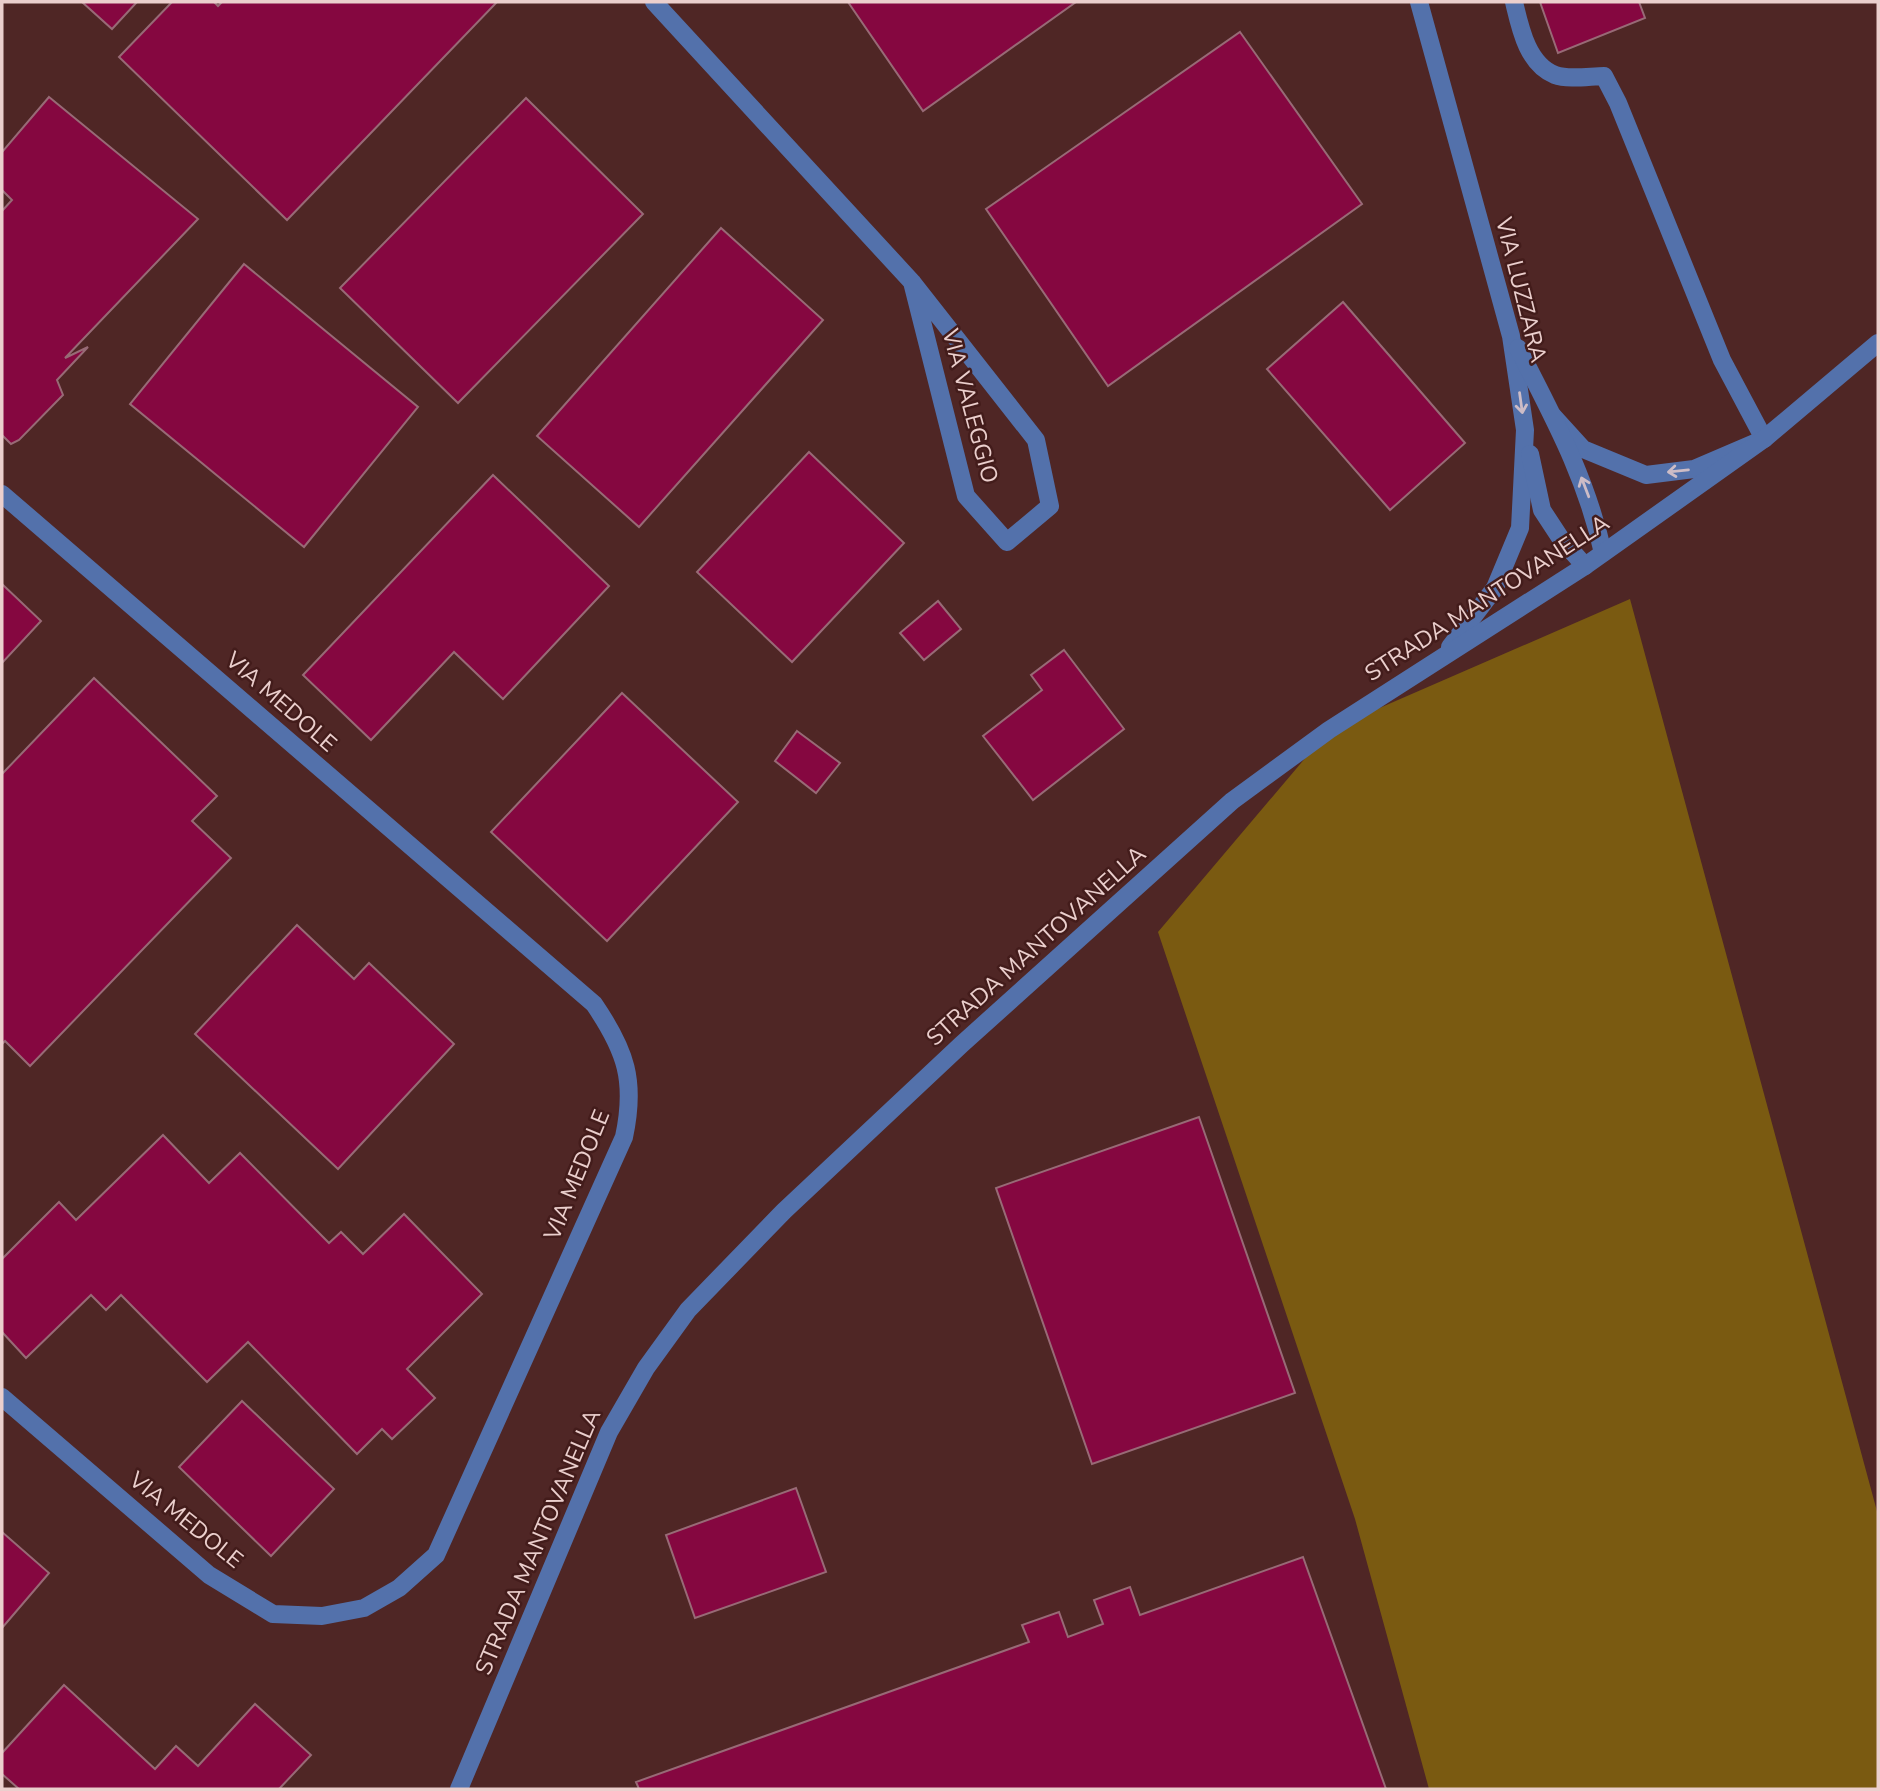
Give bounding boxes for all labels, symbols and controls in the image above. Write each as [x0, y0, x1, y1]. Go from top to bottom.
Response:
street label: VIA LUZZARA [1488, 213, 1554, 366]
street label: VIA VALEGGIO [934, 324, 1005, 487]
one-way arrow [1515, 391, 1528, 414]
one-way arrow [1667, 465, 1690, 478]
one-way arrow [1578, 477, 1591, 499]
street label: STRADA MANTOVANELLA [1359, 507, 1615, 689]
street label: VIA MEDOLE [218, 644, 343, 759]
street label: STRADA MANTOVANELLA [920, 839, 1153, 1053]
street label: VIA MEDOLE [536, 1105, 617, 1246]
street label: STRADA MANTOVANELLA [468, 1404, 608, 1680]
street label: VIA MEDOLE [122, 1464, 249, 1575]

